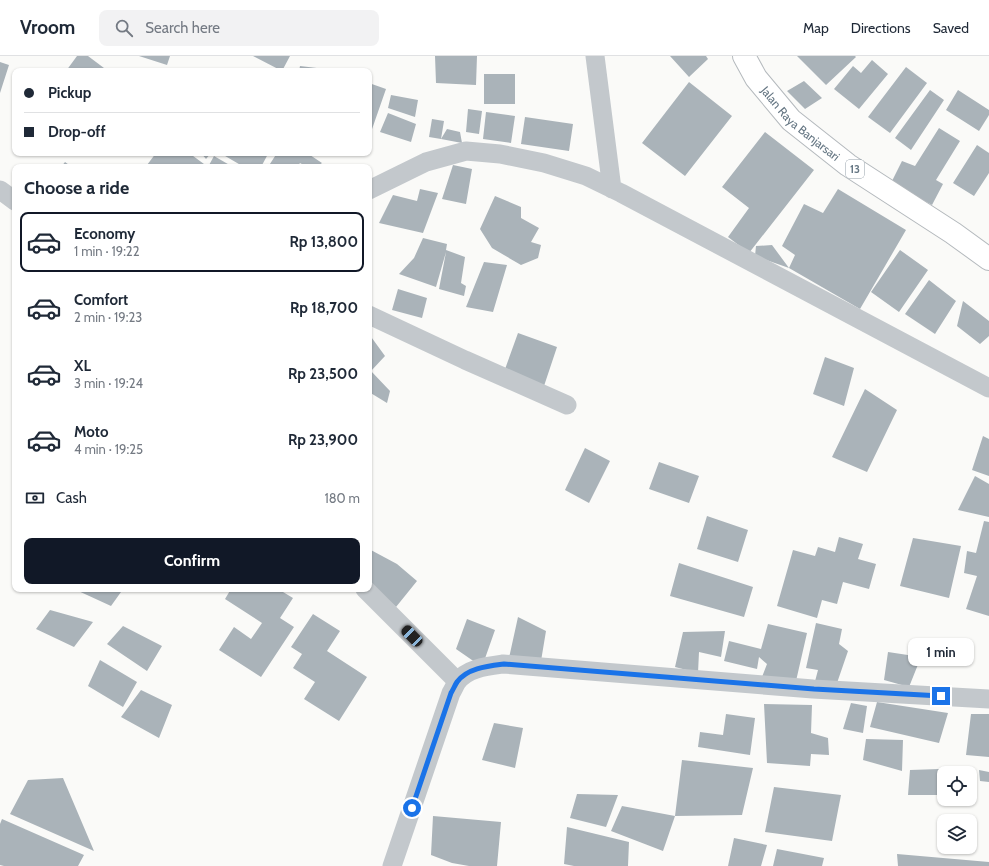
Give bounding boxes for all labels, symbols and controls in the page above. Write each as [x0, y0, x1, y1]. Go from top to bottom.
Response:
search box [99, 10, 379, 46]
text: Vroom [20, 16, 75, 39]
icon: search [113, 17, 135, 39]
text: Search here [145, 19, 220, 37]
text: Map [803, 19, 829, 37]
text: Directions [851, 19, 911, 37]
text: Saved [933, 19, 969, 37]
street label: Jalan Raya Banjarsari [758, 82, 843, 163]
text: Pickup [48, 84, 91, 102]
text: Drop-off [48, 123, 106, 141]
road number: 13 [846, 160, 864, 178]
text: Choose a ride [24, 177, 129, 199]
icon: car [26, 224, 62, 260]
text: Economy [74, 225, 135, 243]
text: Rp 13,800 [289, 233, 358, 251]
text: 1 min · 19:22 [74, 243, 139, 259]
icon: car [26, 290, 62, 326]
text: Comfort [74, 291, 128, 309]
text: Rp 18,700 [290, 299, 358, 317]
text: 2 min · 19:23 [74, 309, 142, 325]
icon: car [26, 356, 62, 392]
text: XL [74, 357, 91, 375]
text: Rp 23,500 [288, 365, 358, 383]
text: 3 min · 19:24 [74, 375, 143, 391]
icon: car [26, 422, 62, 458]
text: Moto [74, 423, 108, 441]
text: Rp 23,900 [288, 431, 358, 449]
text: 4 min · 19:25 [74, 441, 143, 457]
icon: cash [24, 487, 46, 509]
text: Cash [56, 489, 87, 507]
text: 180 m [324, 490, 360, 506]
button: Confirm [24, 538, 360, 584]
car [399, 623, 425, 649]
callout: 1 min [908, 638, 974, 666]
text: 1 min [926, 644, 956, 660]
route end [932, 687, 950, 705]
map controls [937, 766, 977, 854]
button: locate [937, 766, 977, 806]
route start [403, 799, 421, 817]
button: layers [937, 814, 977, 854]

